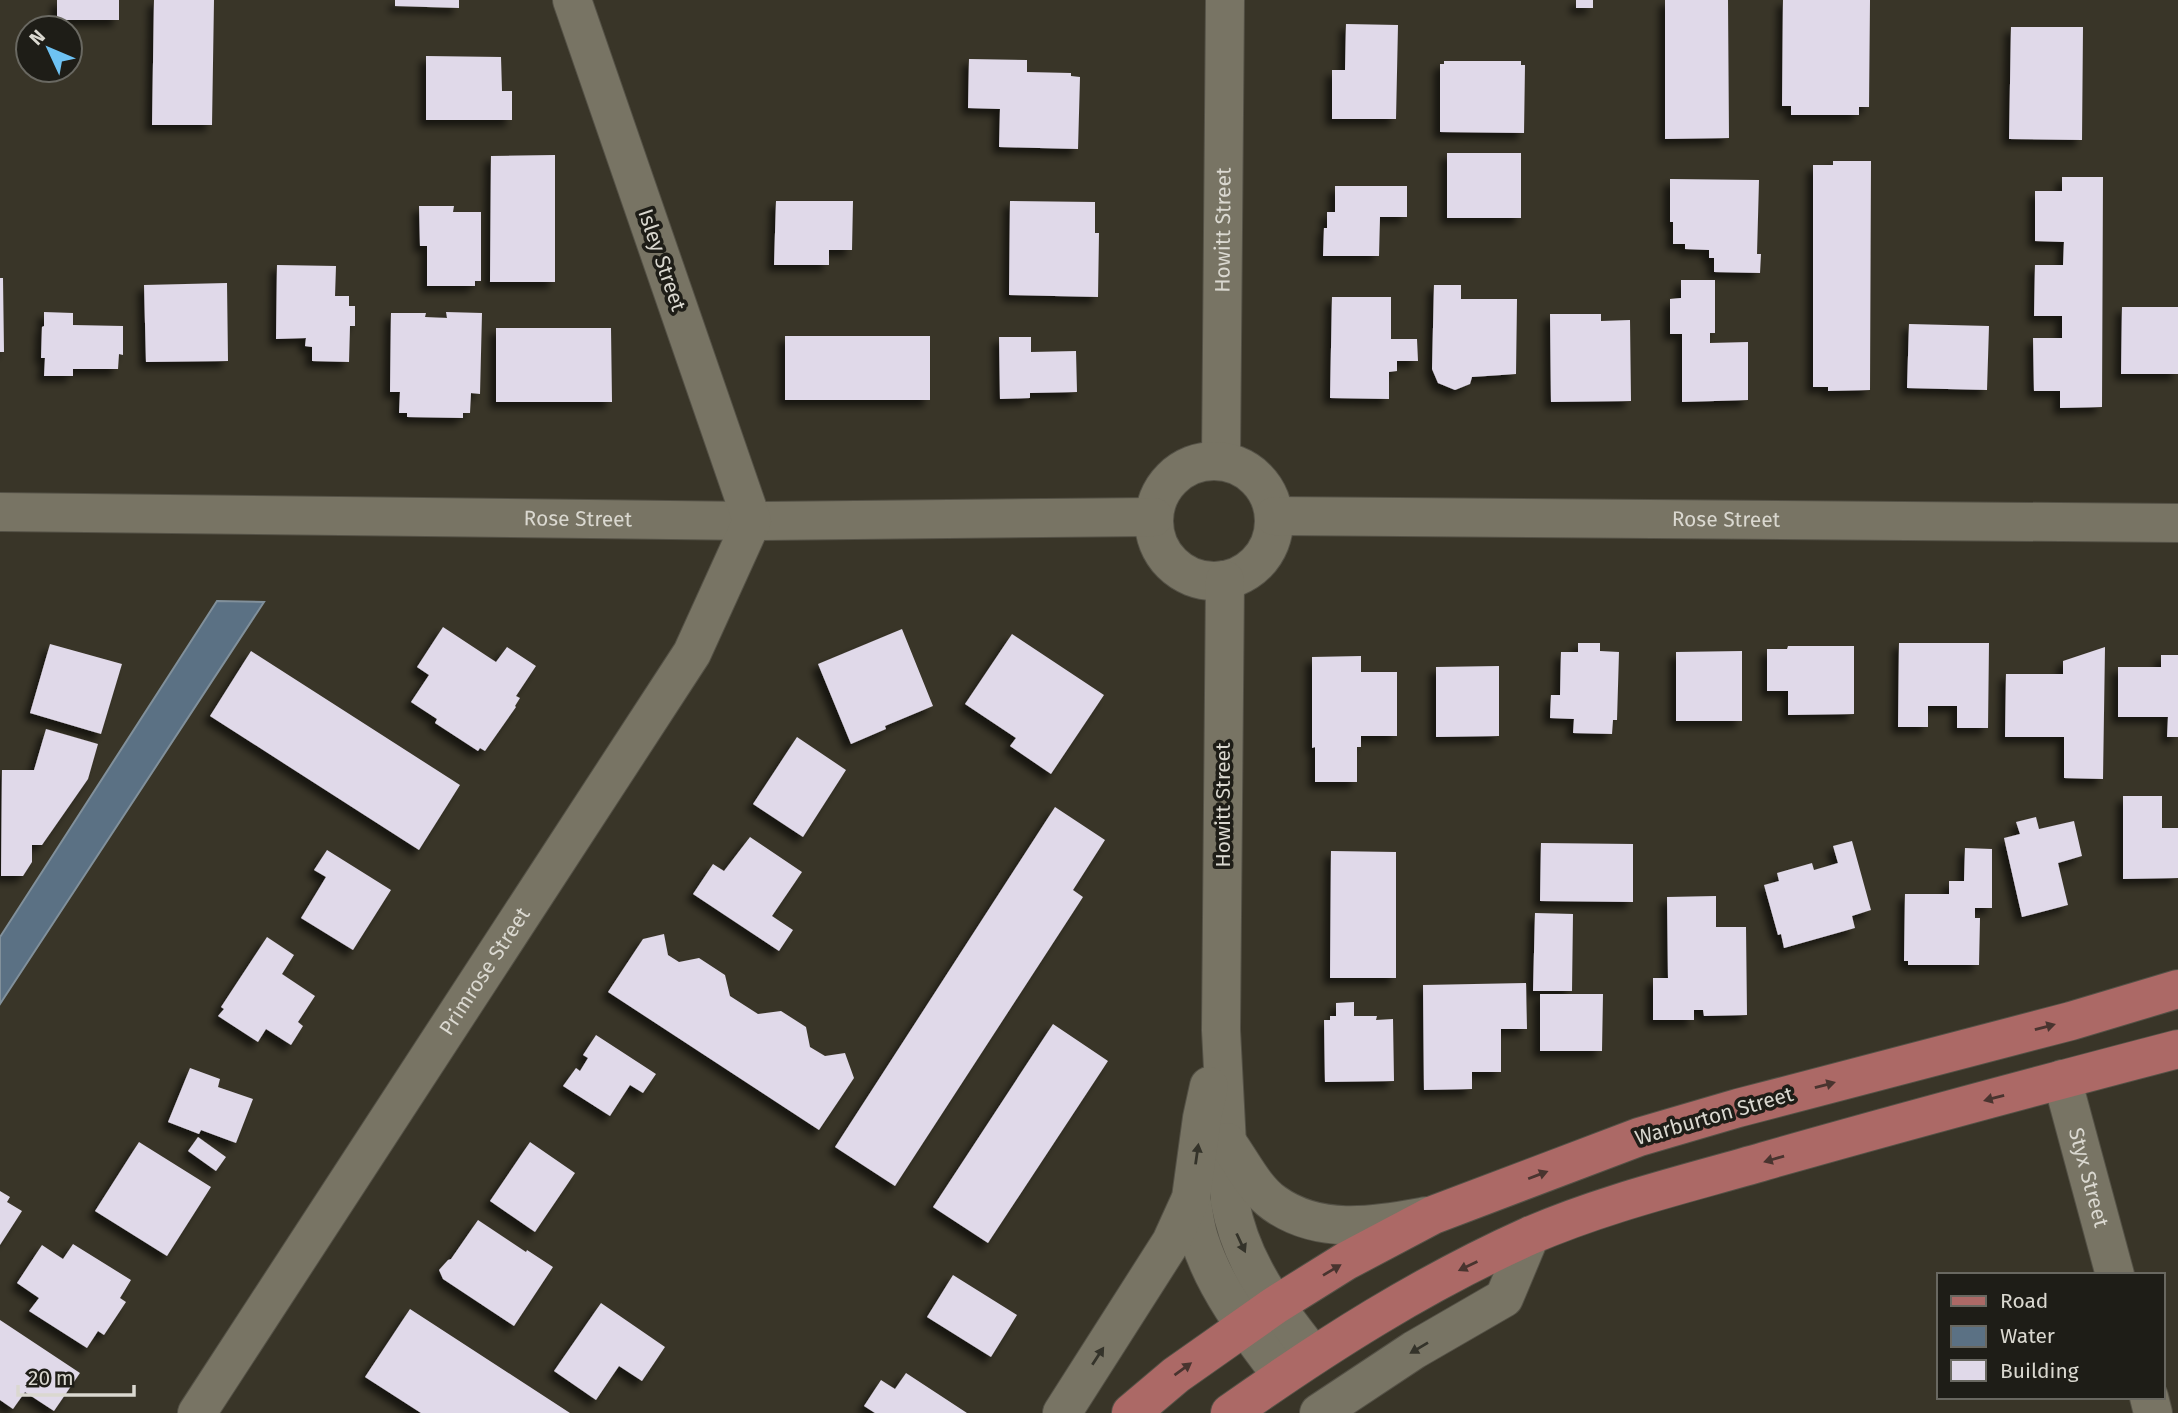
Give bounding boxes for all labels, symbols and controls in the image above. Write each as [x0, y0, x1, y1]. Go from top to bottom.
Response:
north arrow [14, 14, 84, 84]
text: N [24, 25, 50, 50]
street label: Howitt Street [1209, 167, 1237, 293]
street label: Isley Street [632, 206, 692, 315]
street label: Rose Street [524, 505, 633, 533]
street label: Rose Street [1672, 506, 1781, 533]
street label: Howitt Street [1210, 742, 1236, 868]
street label: Primrose Street [433, 902, 536, 1040]
one-way arrow [2034, 1021, 2056, 1032]
one-way arrow [1814, 1079, 1836, 1090]
street label: Warburton Street [1632, 1081, 1797, 1151]
one-way arrow [1982, 1093, 2004, 1104]
street label: Styx Street [2063, 1125, 2115, 1231]
one-way arrow [1192, 1143, 1203, 1165]
one-way arrow [1764, 1154, 1785, 1164]
one-way arrow [1528, 1169, 1549, 1180]
one-way arrow [1236, 1233, 1247, 1254]
one-way arrow [1458, 1260, 1478, 1272]
one-way arrow [1323, 1264, 1342, 1276]
legend [1937, 1273, 2164, 1399]
text: Road [2000, 1288, 2048, 1314]
text: Water [2000, 1323, 2055, 1349]
one-way arrow [1409, 1342, 1428, 1354]
one-way arrow [1092, 1346, 1105, 1365]
scale bar [18, 1354, 133, 1398]
text: Building [2000, 1358, 2079, 1384]
one-way arrow [1174, 1362, 1192, 1376]
text: 20 m [28, 1365, 74, 1391]

